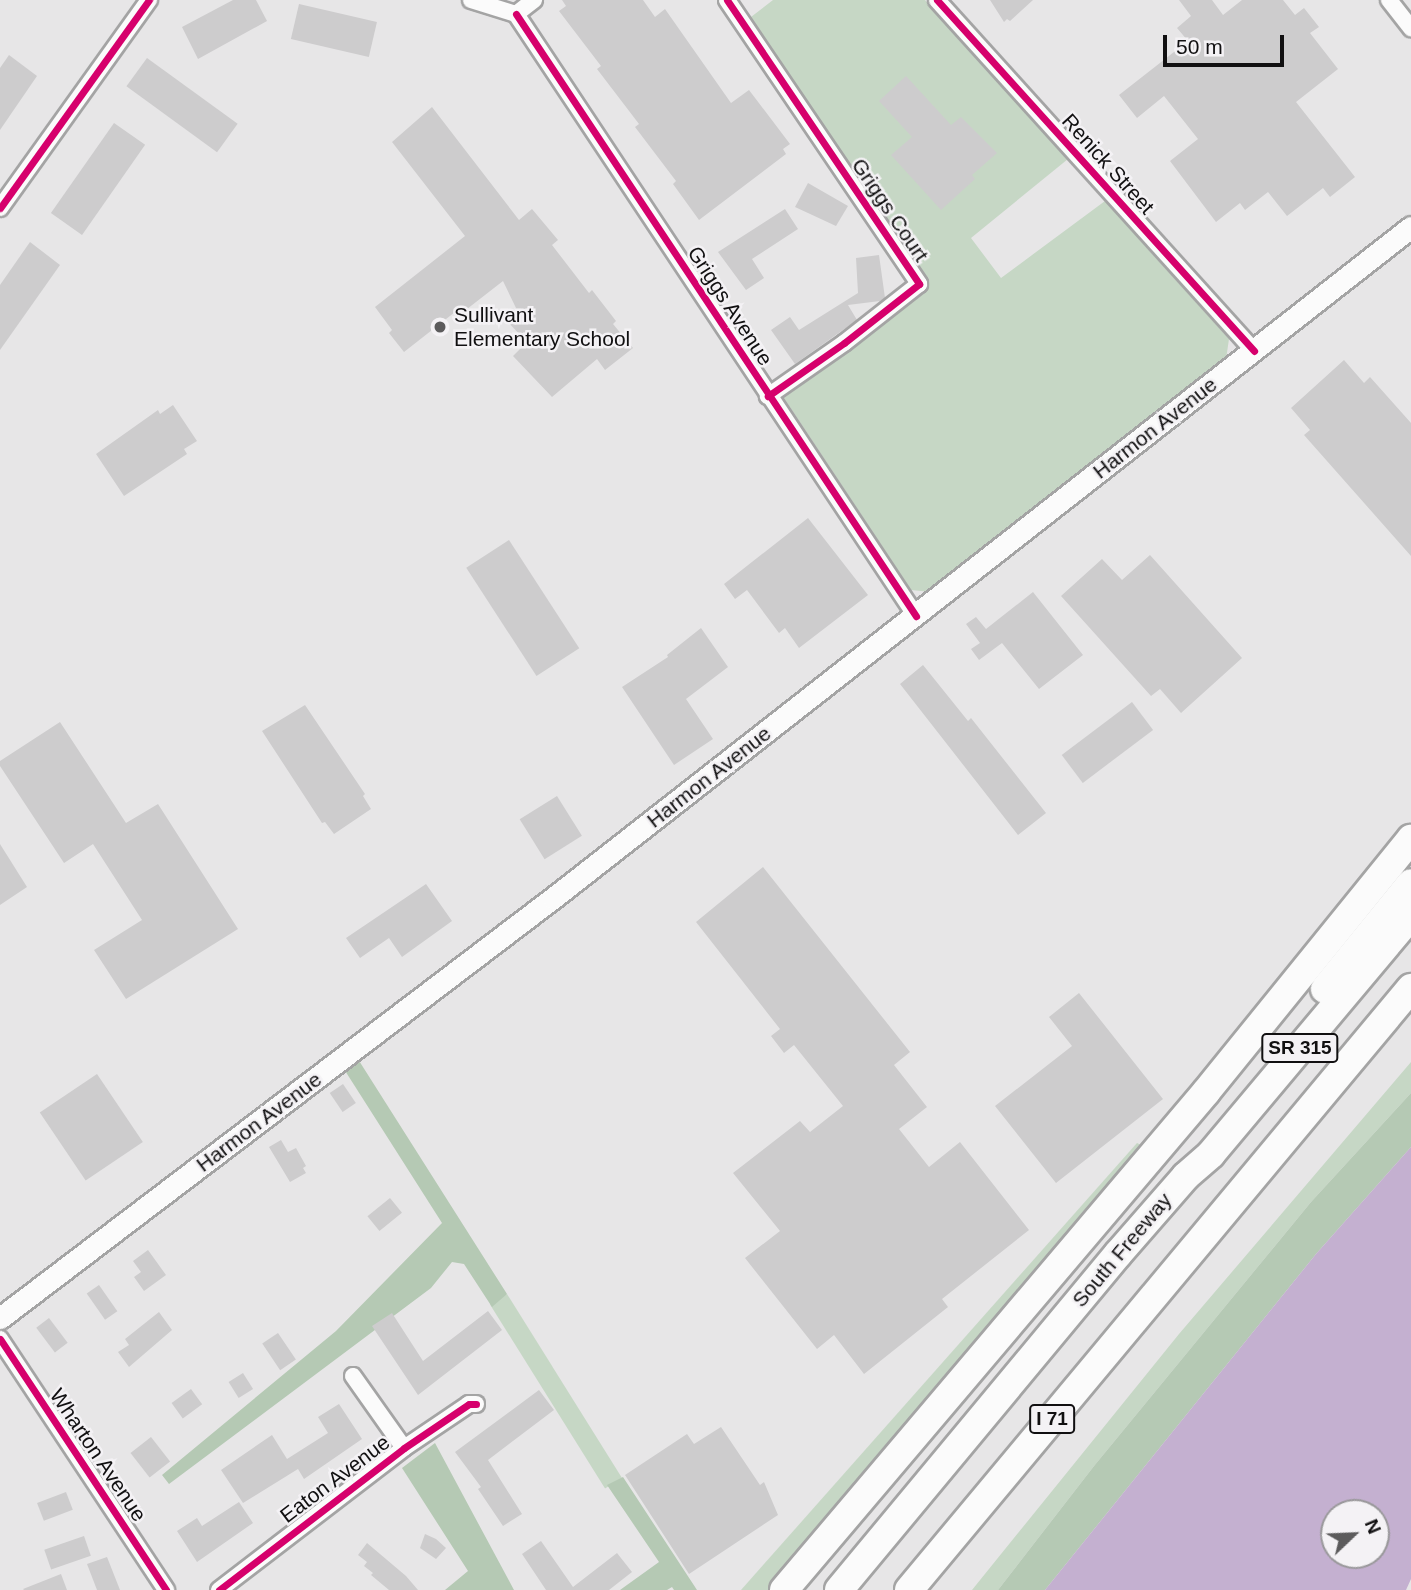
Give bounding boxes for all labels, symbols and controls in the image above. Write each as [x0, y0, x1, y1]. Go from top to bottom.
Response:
scale bar [1166, 21, 1287, 65]
text: 50 m [1176, 35, 1223, 58]
street label: Renick Street [1056, 109, 1160, 219]
street label: Griggs Court [846, 154, 934, 266]
street label: Griggs Avenue [682, 241, 778, 371]
place label: Sullivant Elementary School [454, 302, 630, 352]
marker: Sullivant Elementary School [432, 319, 448, 335]
street label: Harmon Avenue [1088, 371, 1222, 485]
street label: Harmon Avenue [642, 720, 776, 834]
road number: SR 315 [1260, 1032, 1340, 1064]
street label: Harmon Avenue [191, 1066, 327, 1178]
street label: South Freeway [1067, 1188, 1177, 1312]
street label: Wharton Avenue [44, 1383, 152, 1527]
road number: I 71 [1028, 1404, 1076, 1434]
street label: Eaton Avenue [275, 1429, 395, 1529]
north arrow [1320, 1499, 1390, 1569]
text: N [1361, 1516, 1385, 1537]

